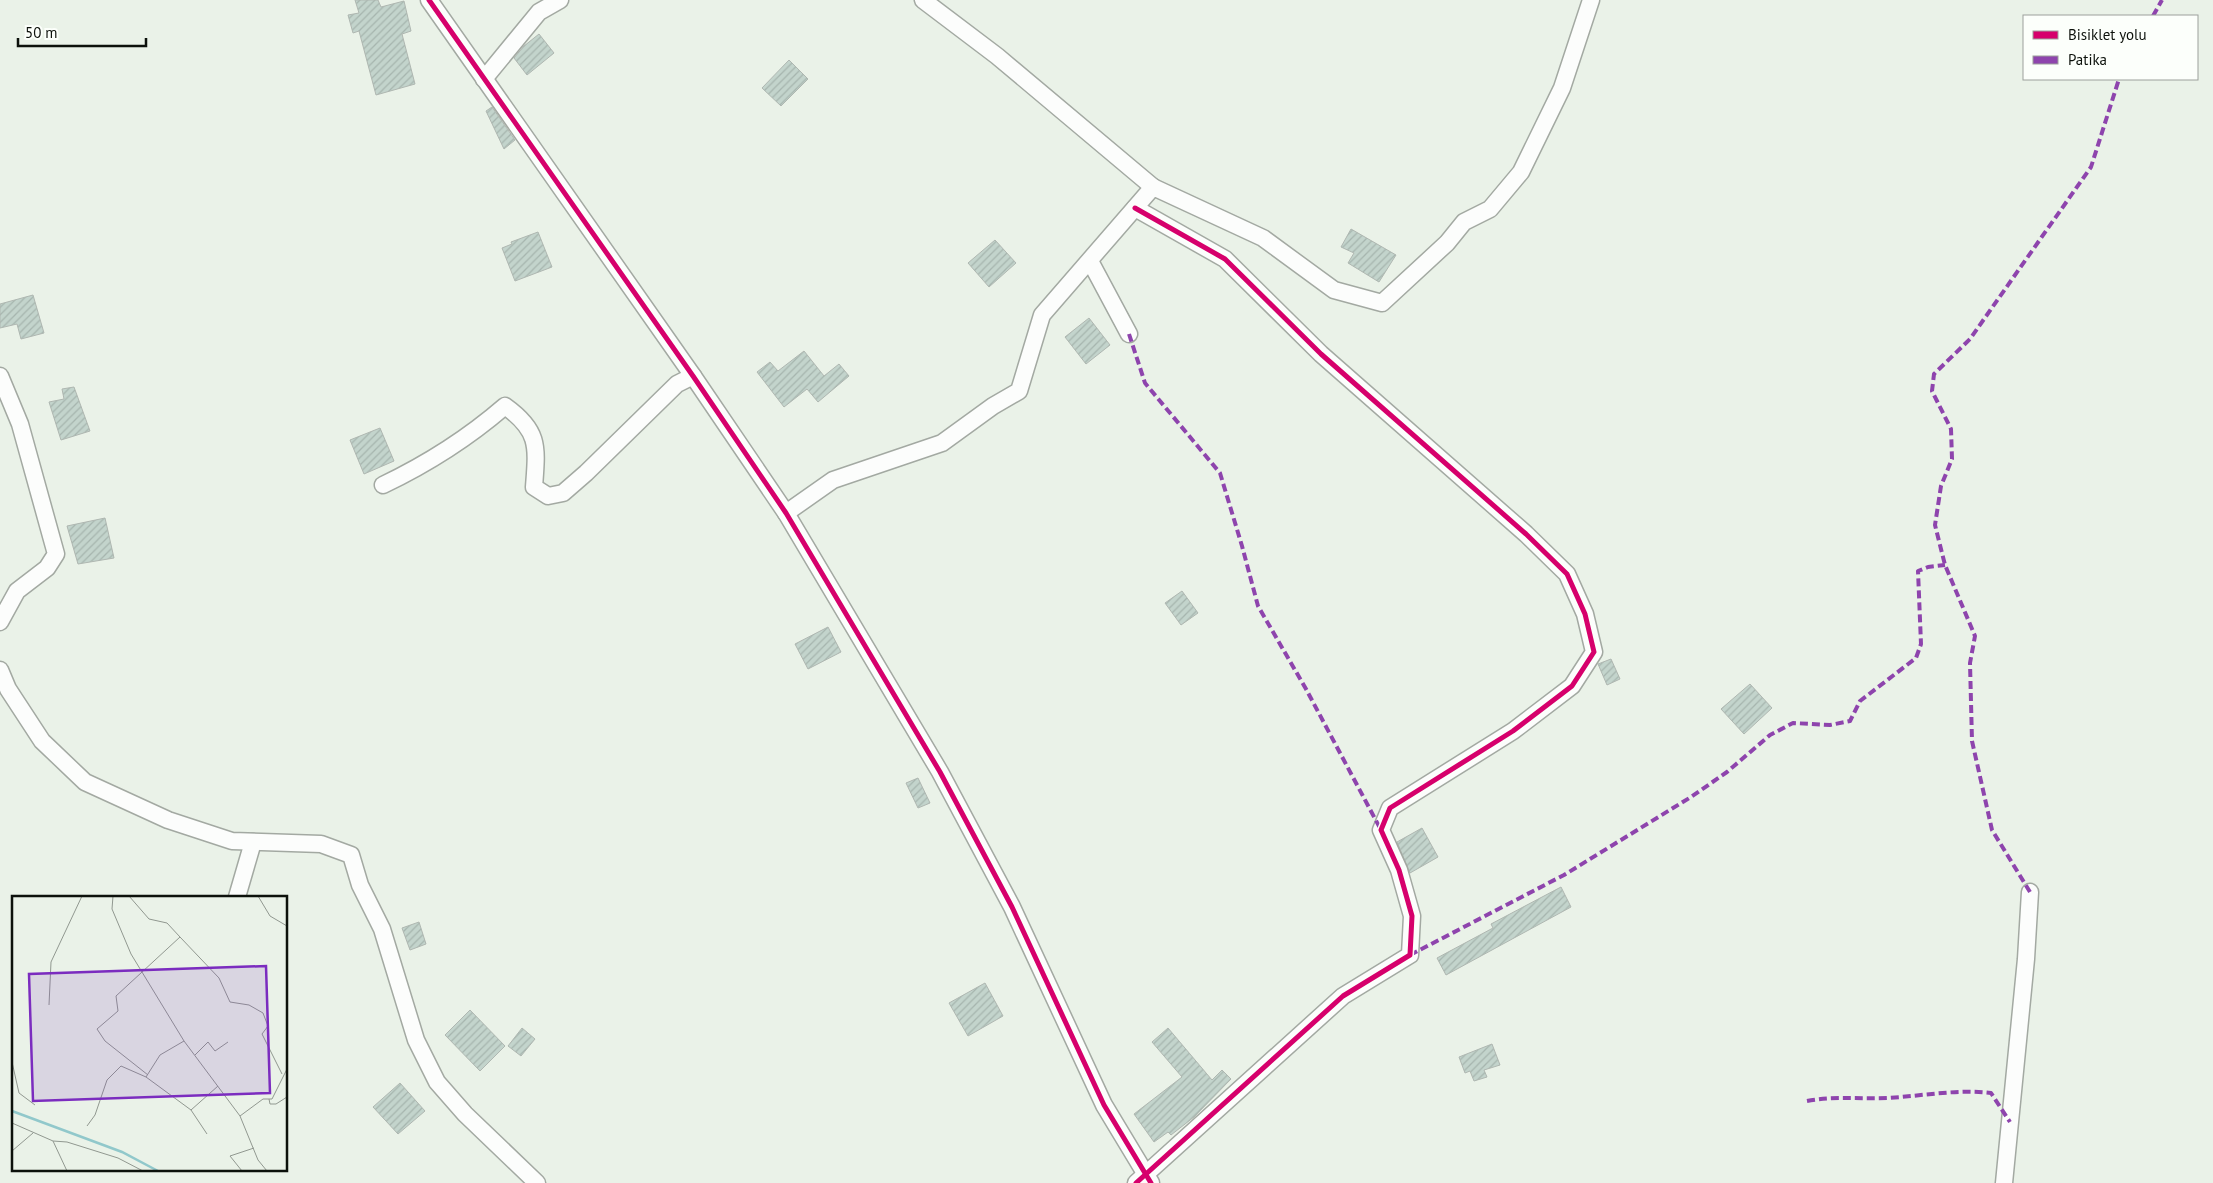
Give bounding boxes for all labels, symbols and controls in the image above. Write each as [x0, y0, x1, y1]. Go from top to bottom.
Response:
scale bar [18, 15, 145, 47]
legend [2023, 15, 2198, 80]
text: 50 m [25, 23, 58, 42]
text: Bisiklet yolu [2068, 25, 2147, 44]
text: Patika [2068, 50, 2107, 69]
inset map [12, 896, 288, 1170]

